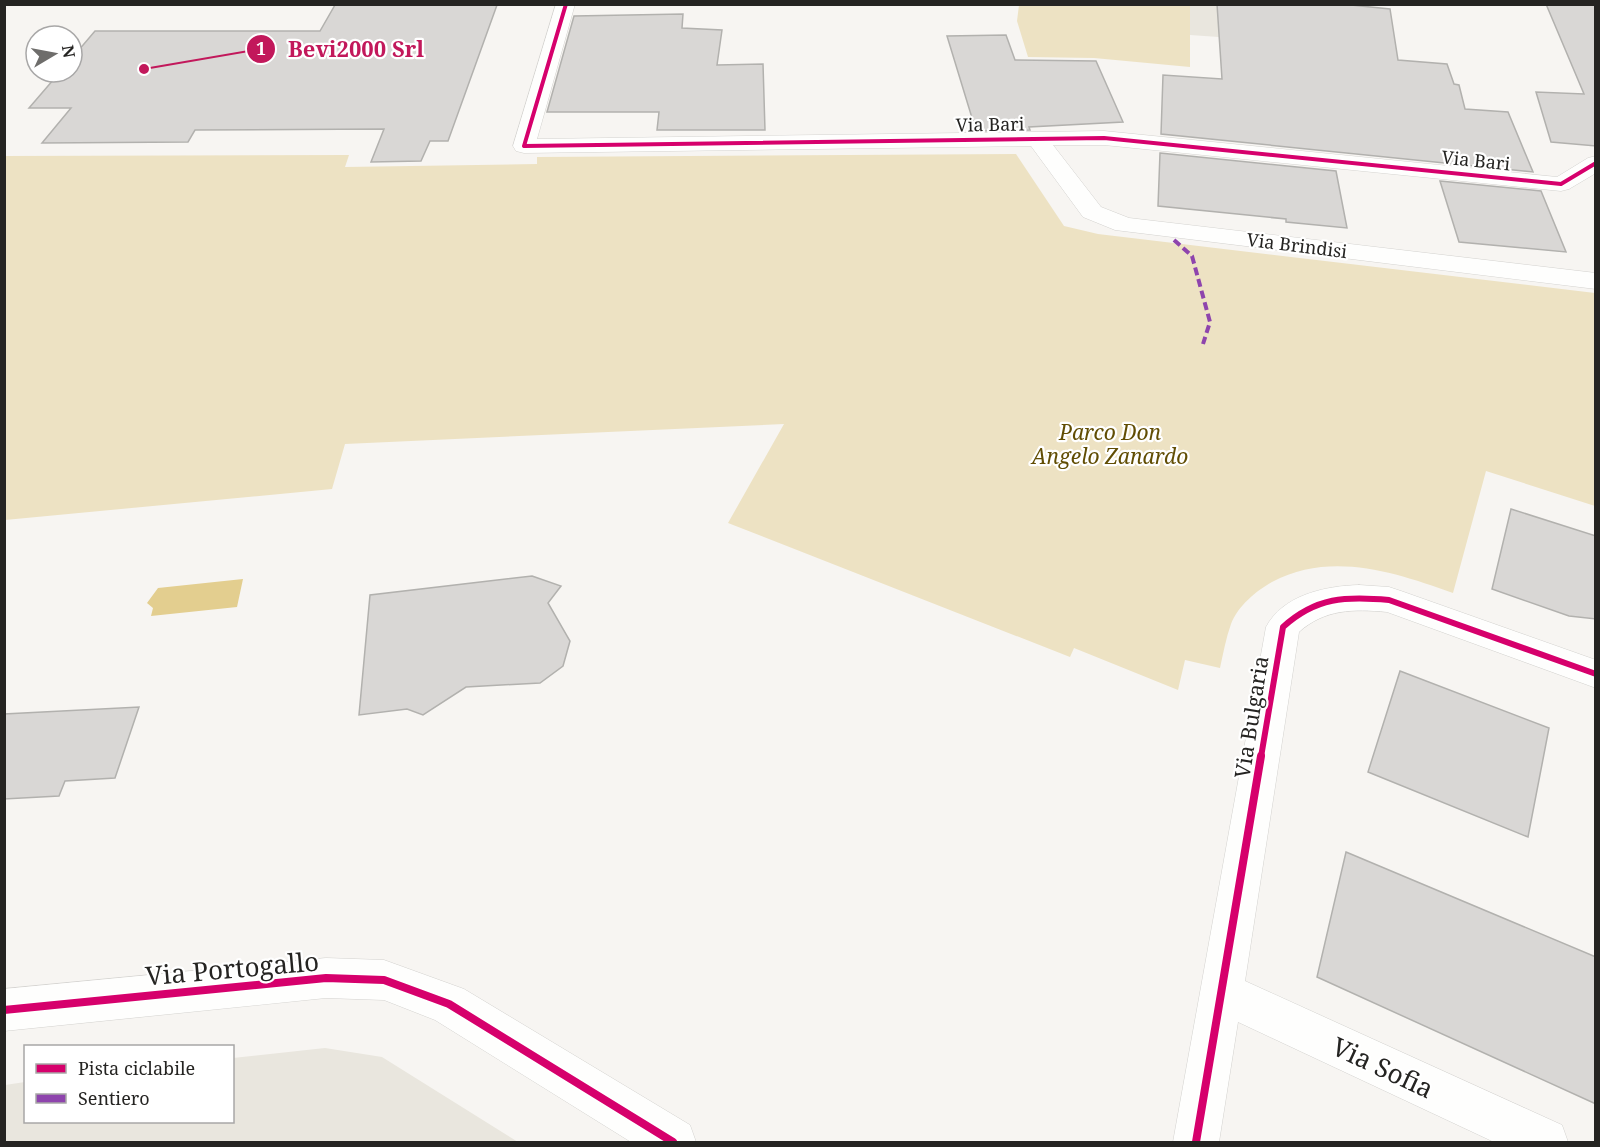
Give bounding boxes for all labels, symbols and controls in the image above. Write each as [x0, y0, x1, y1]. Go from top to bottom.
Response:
north arrow [24, 24, 84, 84]
callout: Bevi2000 Srl [246, 29, 436, 69]
text: Bevi2000 Srl [288, 33, 424, 63]
text: 1 [256, 36, 266, 60]
text: N [57, 43, 81, 60]
street label: Via Bari [955, 111, 1025, 137]
street label: Via Bari [1440, 144, 1512, 176]
street label: Via Brindisi [1245, 227, 1349, 263]
park label: Parco Don Angelo Zanardo [1030, 418, 1188, 470]
street label: Via Bulgaria [1228, 654, 1274, 780]
street label: Via Portogallo [144, 942, 320, 994]
street label: Via Sofia [1326, 1028, 1440, 1106]
legend [24, 1045, 234, 1123]
text: Pista ciclabile [78, 1056, 195, 1080]
text: Sentiero [78, 1086, 150, 1110]

